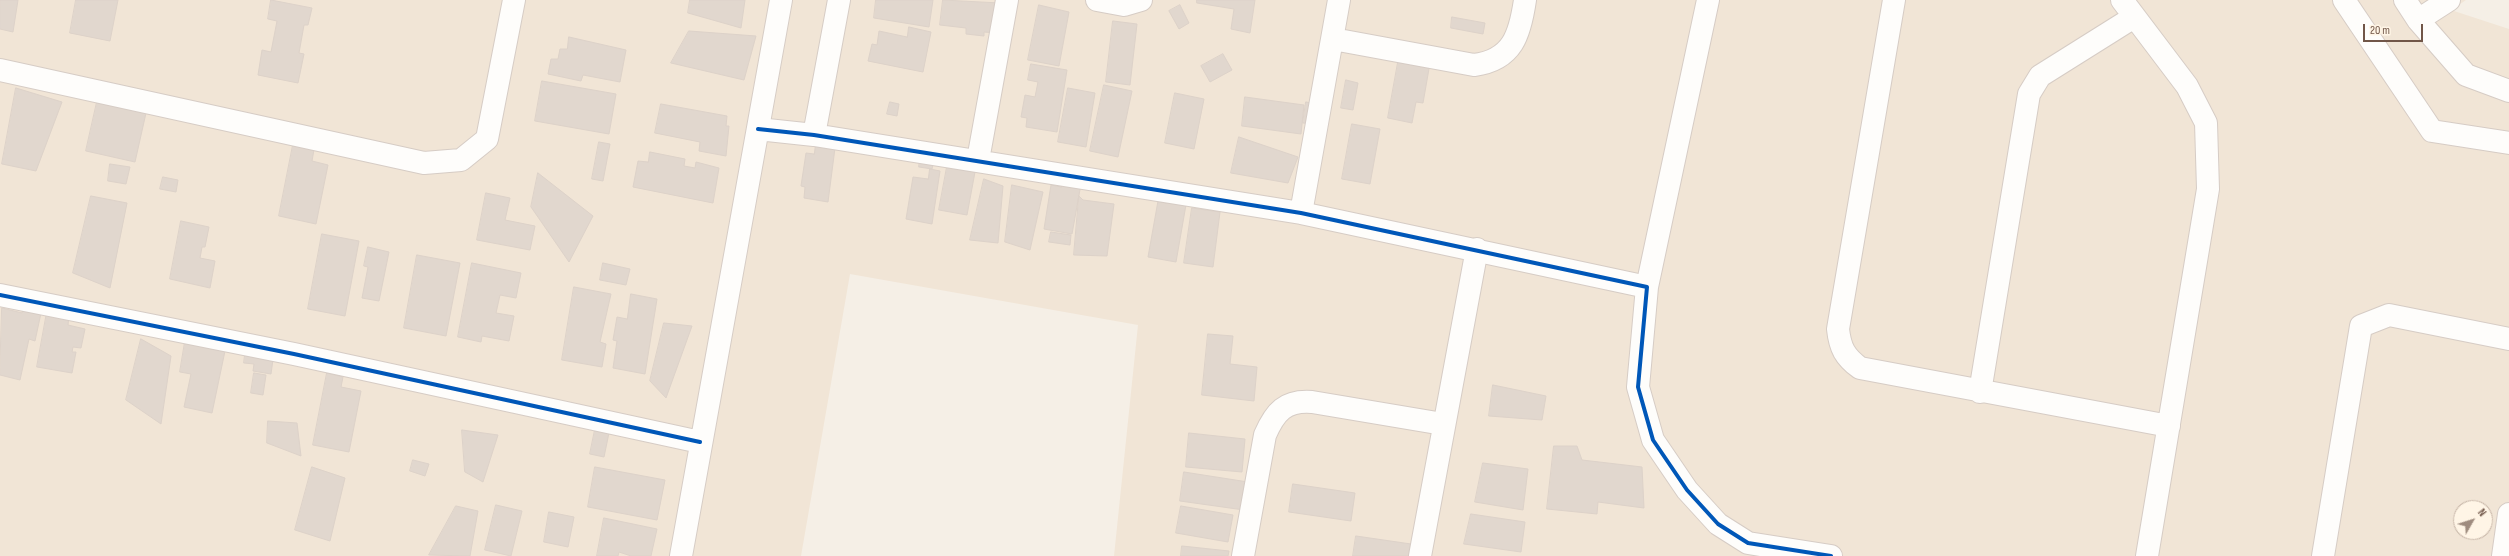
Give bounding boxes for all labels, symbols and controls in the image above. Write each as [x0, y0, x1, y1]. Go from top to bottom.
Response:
scale bar [2365, 16, 2425, 42]
text: 20 m [2370, 23, 2390, 38]
north arrow [2453, 500, 2493, 540]
text: N [2475, 506, 2489, 519]

